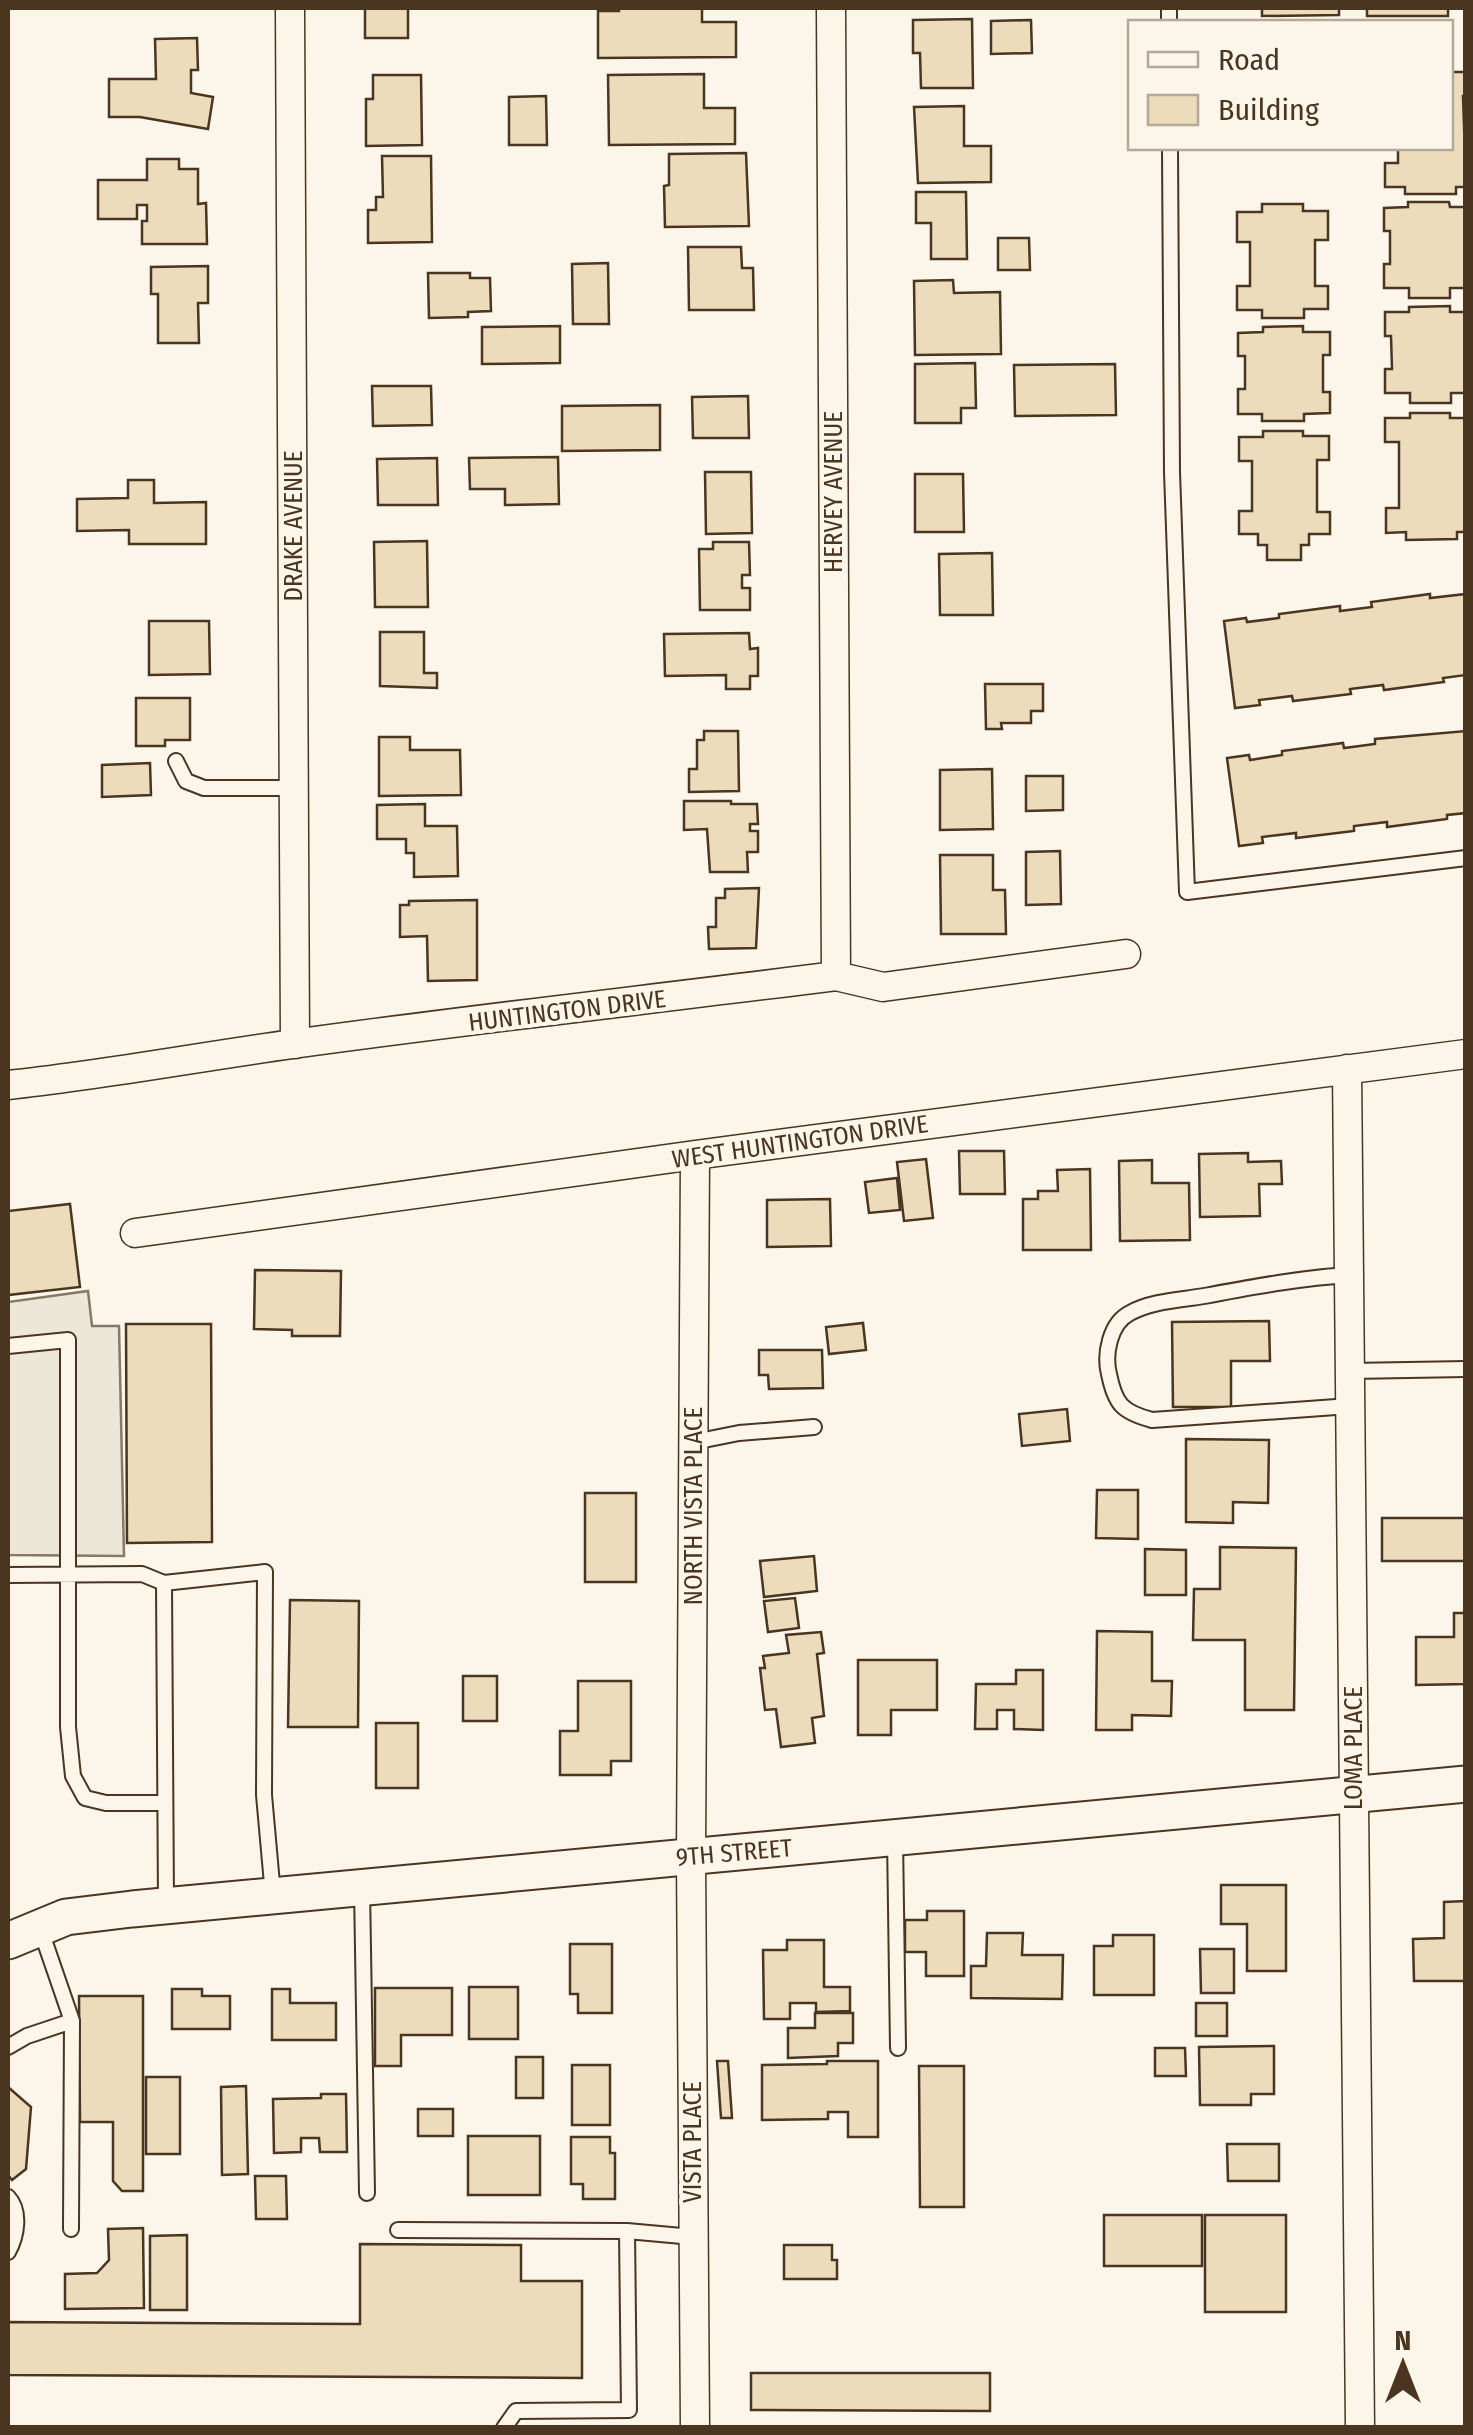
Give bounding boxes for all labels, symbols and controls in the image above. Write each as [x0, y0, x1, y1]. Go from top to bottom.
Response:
legend [1128, 20, 1453, 150]
text: Road [1218, 42, 1280, 78]
text: Building [1218, 92, 1320, 128]
street label: HERVEY AVENUE [819, 411, 849, 573]
street label: DRAKE AVENUE [279, 451, 309, 601]
street label: HUNTINGTON DRIVE [467, 984, 668, 1038]
street label: WEST HUNTINGTON DRIVE [670, 1109, 930, 1175]
street label: NORTH VISTA PLACE [679, 1407, 709, 1605]
street label: LOMA PLACE [1339, 1686, 1369, 1810]
street label: 9TH STREET [675, 1833, 794, 1873]
street label: VISTA PLACE [678, 2081, 708, 2203]
north arrow [1353, 2315, 1453, 2415]
text: N [1395, 2324, 1411, 2357]

